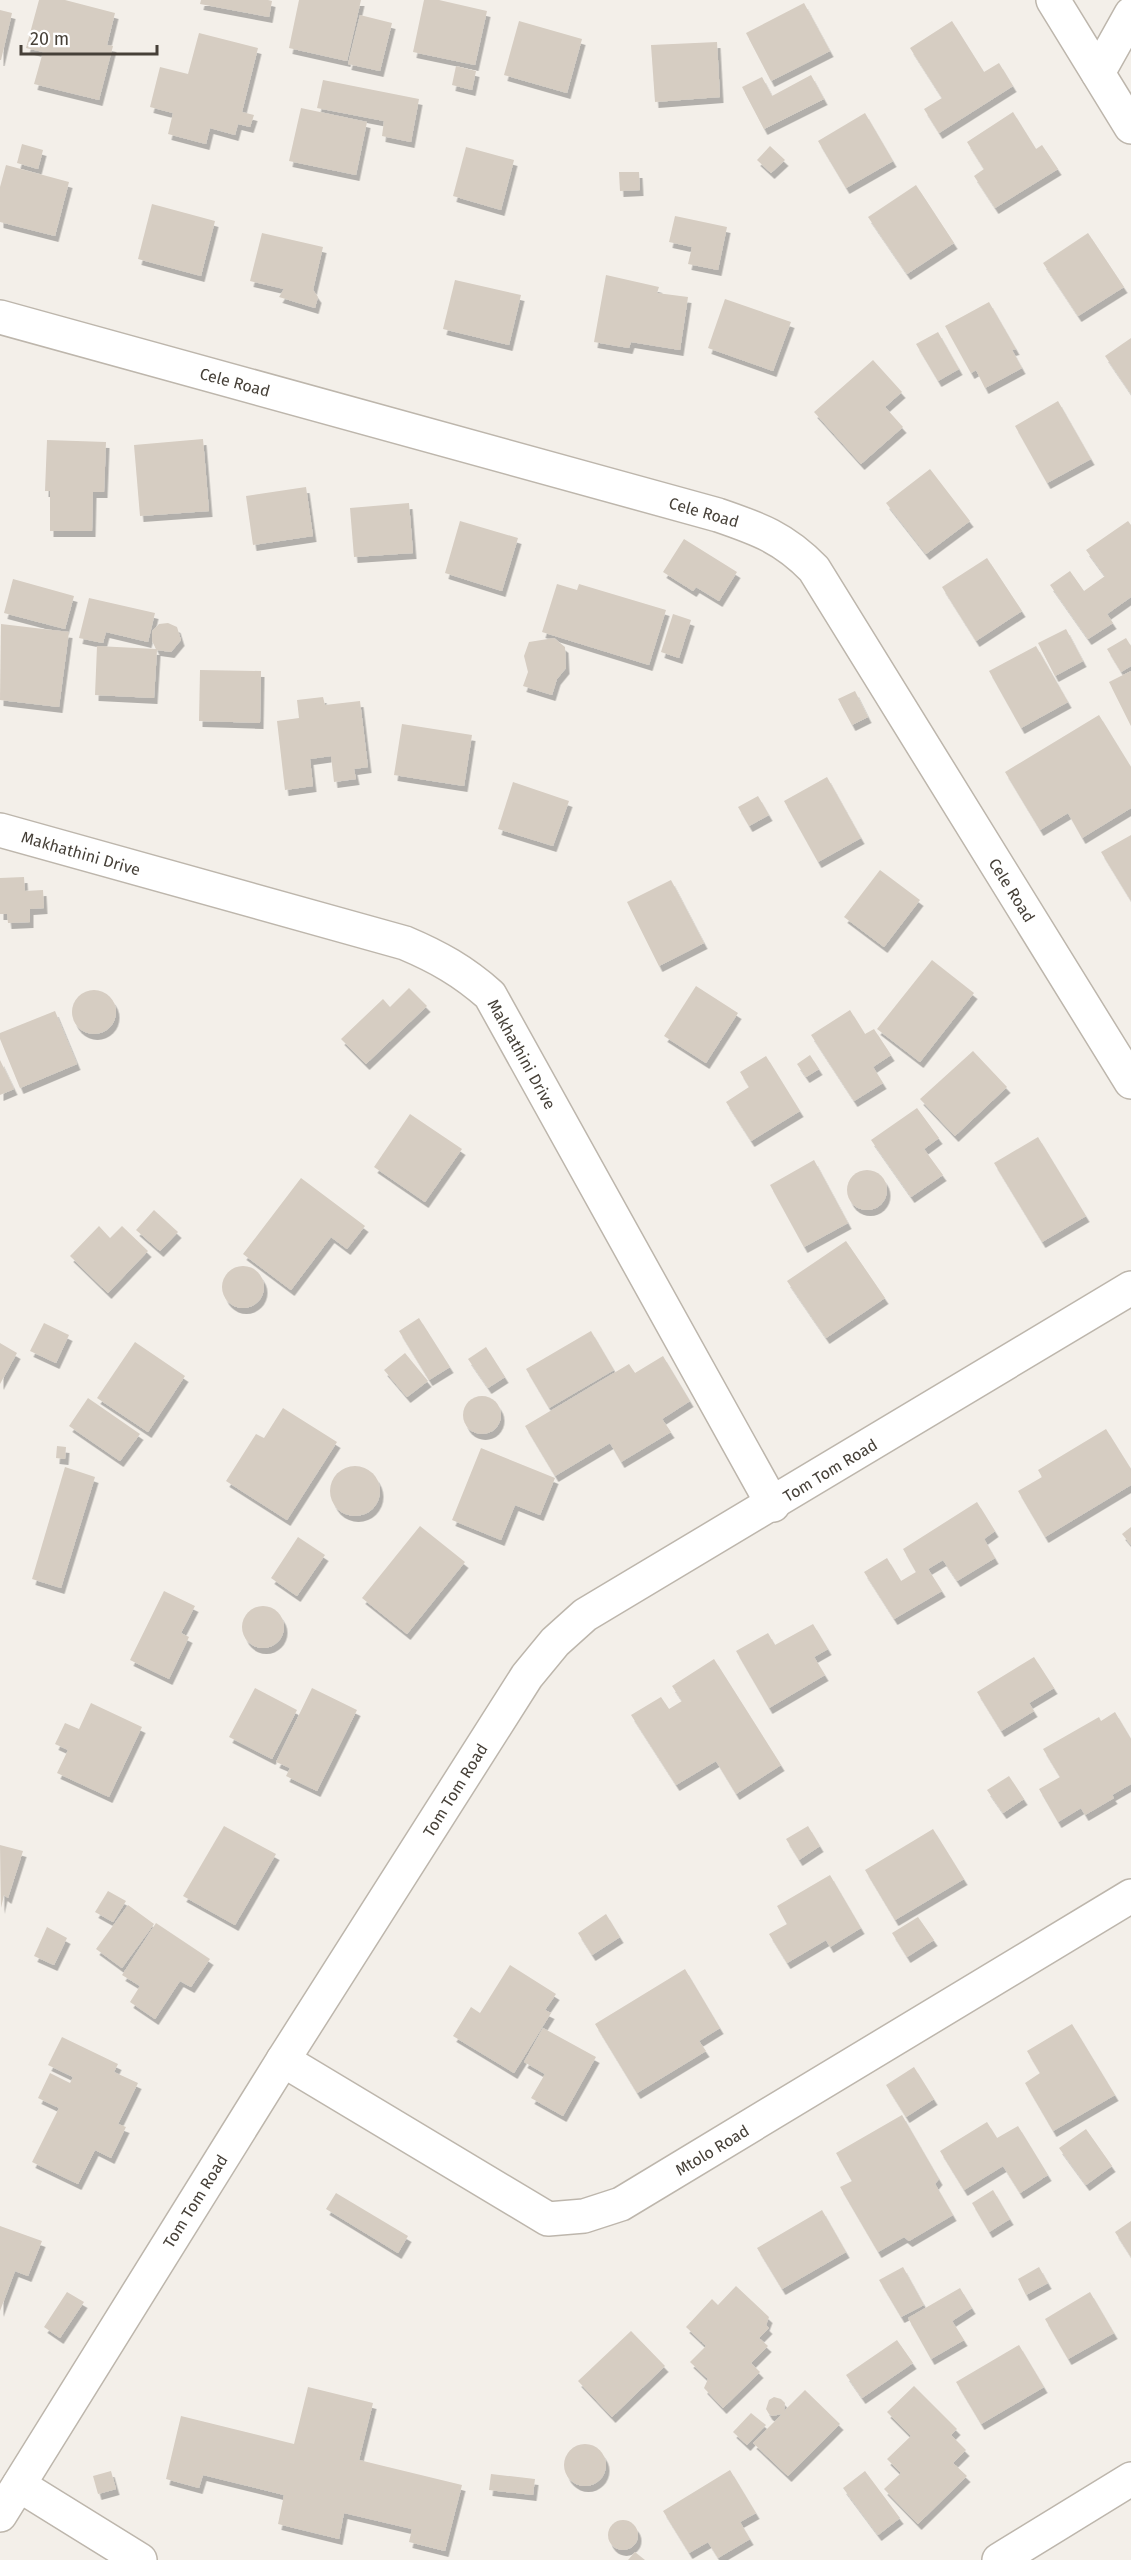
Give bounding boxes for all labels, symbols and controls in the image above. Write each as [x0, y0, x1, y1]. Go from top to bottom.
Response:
scale bar [21, 18, 158, 56]
text: 20 m [30, 28, 69, 50]
street label: Cele Road [198, 364, 272, 401]
street label: Cele Road [667, 493, 741, 532]
street label: Makhathini Drive [19, 827, 142, 880]
street label: Cele Road [984, 855, 1039, 926]
street label: Makhathini Drive [483, 996, 560, 1113]
street label: Tom Tom Road [780, 1435, 881, 1506]
street label: Tom Tom Road [419, 1740, 492, 1840]
street label: Mtolo Road [672, 2121, 752, 2180]
street label: Tom Tom Road [159, 2151, 232, 2251]

